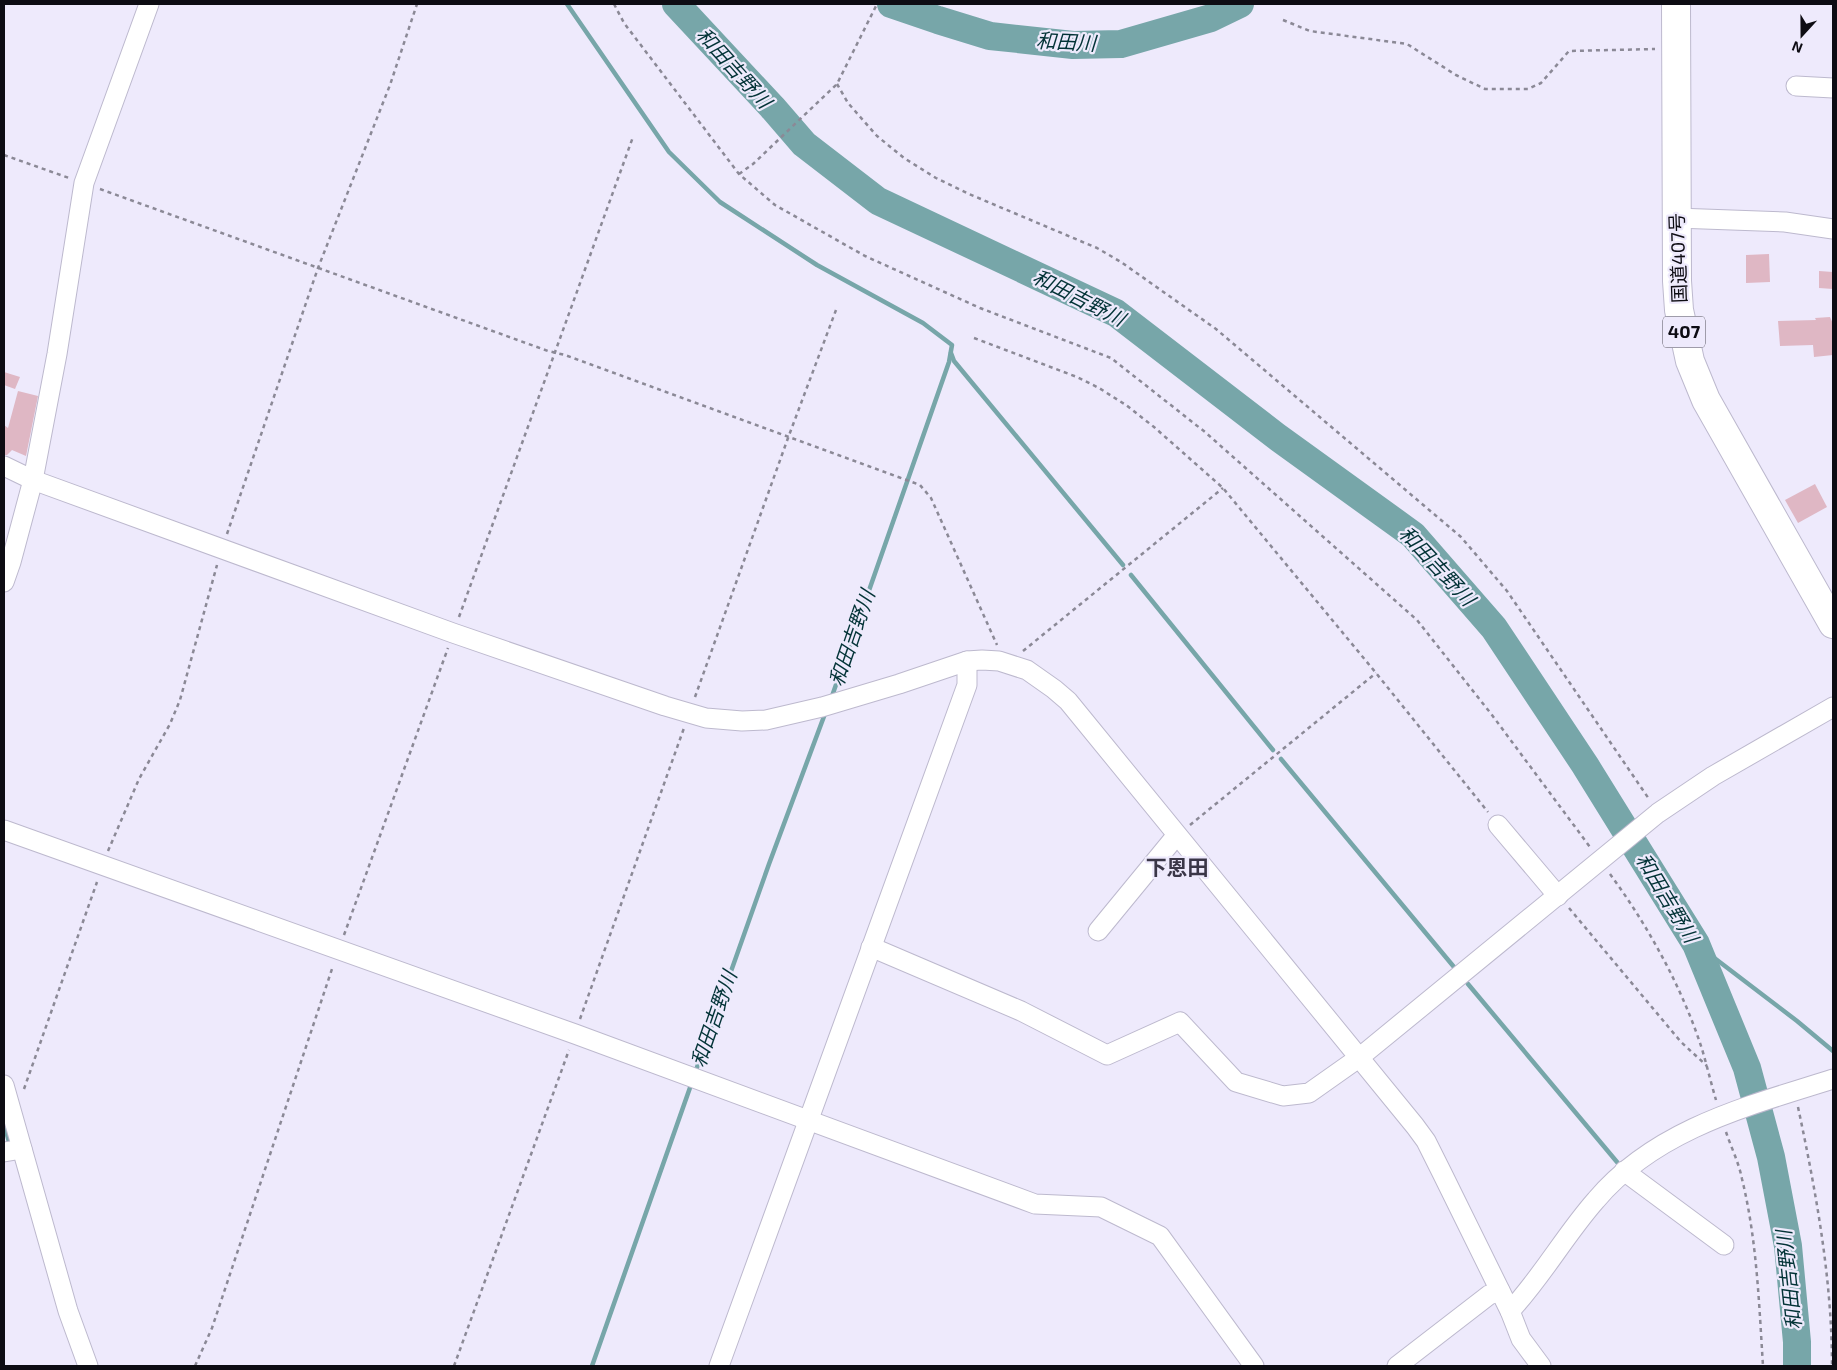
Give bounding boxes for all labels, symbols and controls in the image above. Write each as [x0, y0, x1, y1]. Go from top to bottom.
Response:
north arrow [1777, 10, 1827, 60]
water label: 和田吉野川 [692, 22, 778, 114]
water label: 和田川 [1035, 27, 1099, 55]
text: N [1789, 38, 1805, 57]
street label: 国道407号 [1664, 213, 1691, 303]
water label: 和田吉野川 [1029, 264, 1131, 331]
road number: 407 [1663, 316, 1705, 348]
water label: 和田吉野川 [1395, 521, 1482, 612]
water label: 和田吉野川 [823, 585, 879, 689]
water label: 和田吉野川 [1632, 848, 1705, 948]
district label: 下恩田 [1146, 854, 1209, 879]
water label: 和田吉野川 [685, 966, 741, 1070]
water label: 和田吉野川 [1771, 1227, 1805, 1331]

